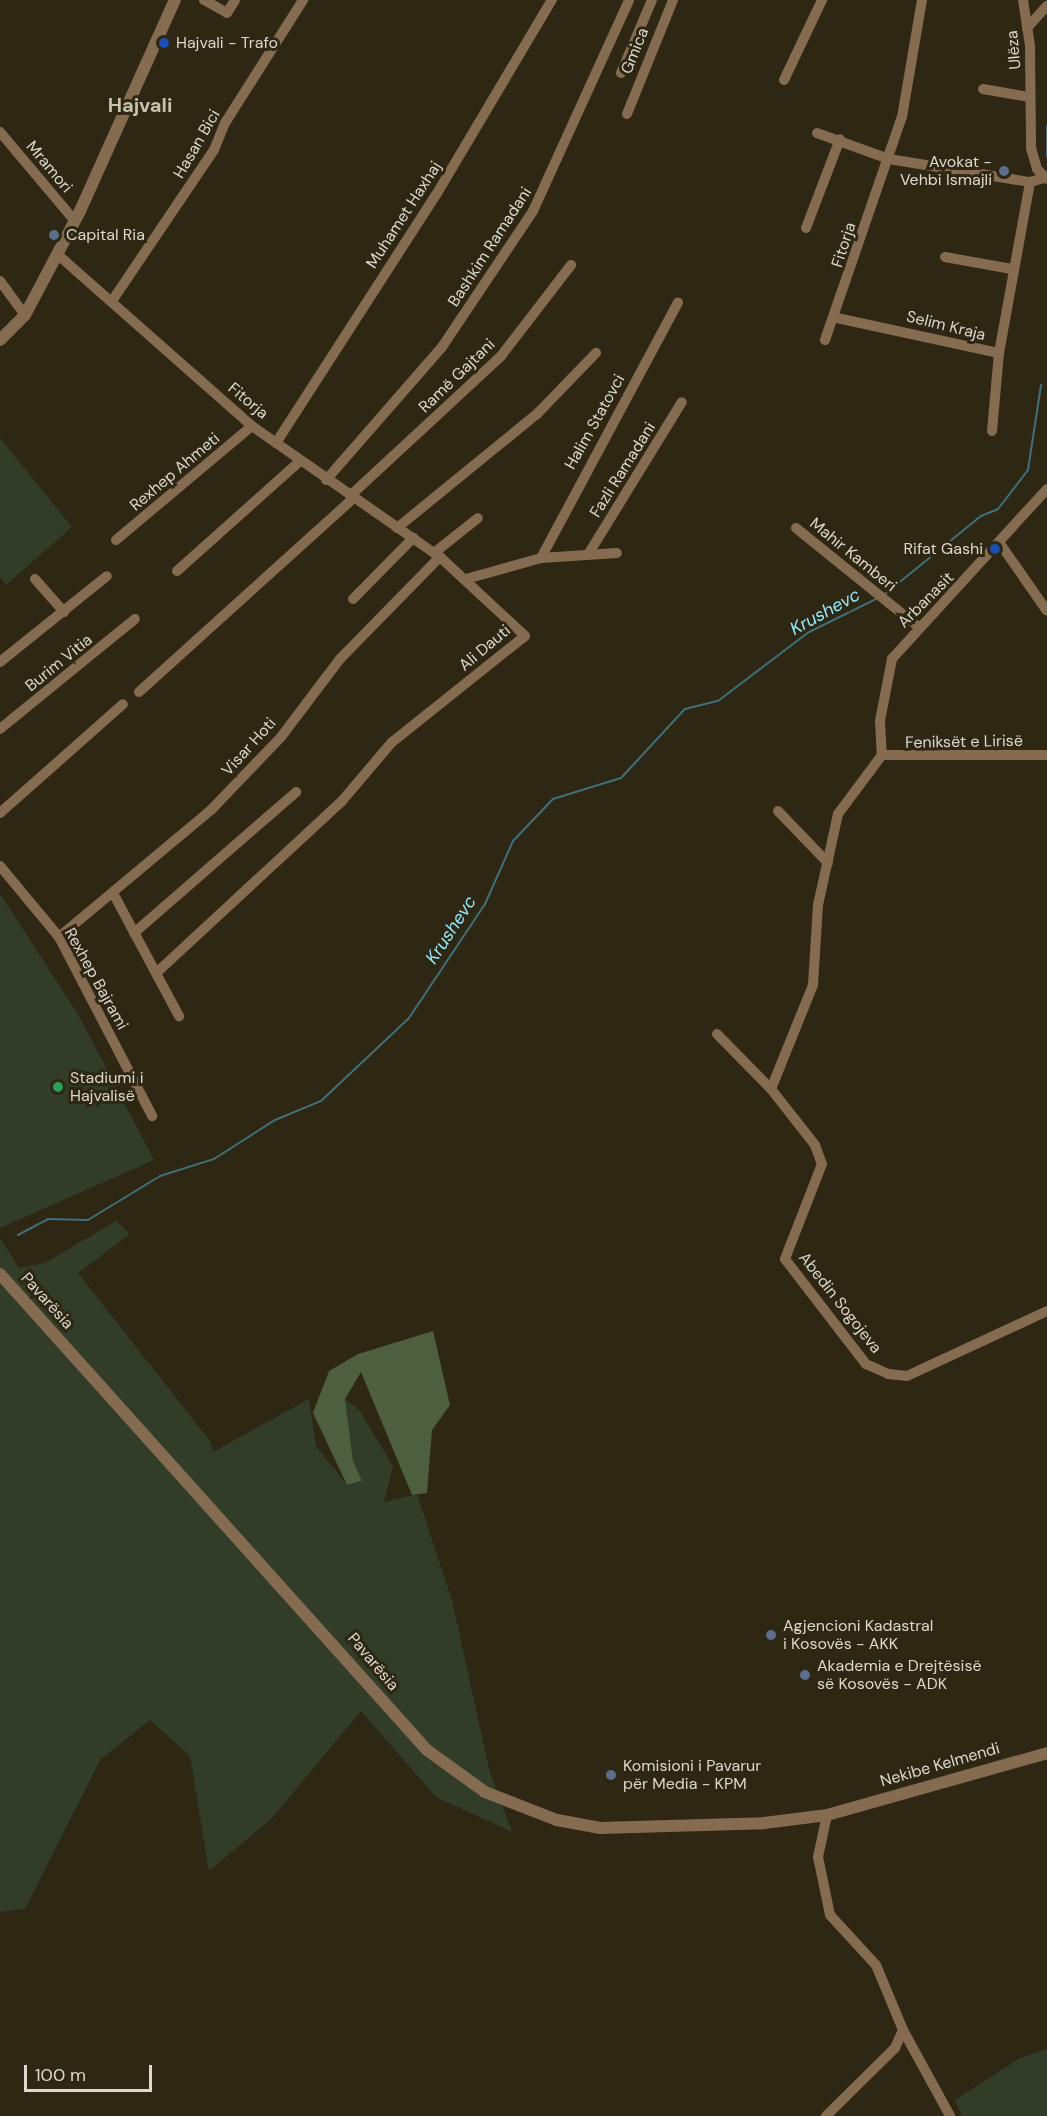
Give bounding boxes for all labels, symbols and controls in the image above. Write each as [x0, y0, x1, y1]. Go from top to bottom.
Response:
street label: Gmica [617, 25, 653, 77]
street label: Ulëza [1003, 30, 1025, 70]
place label: Hajvali - Trafo [176, 33, 278, 53]
marker: Hajvali - Trafo [157, 36, 171, 50]
district label: Hajvali [108, 93, 172, 117]
street label: Hasan Bici [170, 106, 224, 182]
street label: Mramori [22, 137, 76, 197]
place label: Avokat - Vehbi Ismajli [900, 152, 992, 190]
street label: Muhamet Haxhaj [362, 158, 446, 272]
marker: Avokat - Vehbi Ismajli [997, 164, 1011, 178]
street label: Bashkim Ramadani [444, 184, 536, 310]
street label: Fitorja [828, 220, 860, 270]
place label: Capital Ria [66, 225, 145, 245]
marker: Capital Ria [47, 228, 61, 242]
street label: Selim Kraja [904, 307, 988, 345]
street label: Ramë Gajtani [415, 335, 499, 417]
street label: Halim Statovci [561, 371, 629, 473]
street label: Fitorja [224, 379, 272, 423]
street label: Fazli Ramadani [586, 419, 660, 521]
street label: Rexhep Ahmeti [126, 429, 224, 515]
street label: Mahir Kamberi [806, 514, 900, 596]
place label: Rifat Gashi [904, 539, 983, 559]
marker: Rifat Gashi [988, 542, 1002, 556]
street label: Arbanasit [894, 568, 958, 632]
water label: Krushevc [786, 584, 864, 640]
street label: Ali Dauti [455, 621, 515, 675]
street label: Burim Vitia [22, 630, 96, 696]
street label: Visar Hoti [218, 714, 280, 780]
street label: Feniksët e Lirisë [905, 731, 1023, 753]
water label: Krushevc [421, 892, 481, 968]
street label: Rexhep Bajrami [60, 925, 132, 1033]
place label: Stadiumi i Hajvalisë [70, 1068, 143, 1106]
marker: Stadiumi i Hajvalisë [51, 1080, 65, 1094]
street label: Abedin Sogojeva [795, 1249, 885, 1357]
street label: Pavarësia [17, 1269, 77, 1333]
place label: Agjencioni Kadastral i Kosovës - AKK [783, 1616, 933, 1654]
marker: Agjencioni Kadastral i Kosovës - AKK [764, 1628, 778, 1642]
street label: Pavarësia [343, 1629, 403, 1695]
place label: Akademia e Drejtësisë së Kosovës - ADK [817, 1656, 982, 1694]
marker: Akademia e Drejtësisë së Kosovës - ADK [798, 1668, 812, 1682]
street label: Nekibe Kelmendi [878, 1739, 1002, 1791]
place label: Komisioni i Pavarur për Media - KPM [623, 1756, 761, 1794]
marker: Komisioni i Pavarur për Media - KPM [604, 1768, 618, 1782]
scale bar [27, 2053, 154, 2091]
text: 100 m [35, 2063, 86, 2087]

